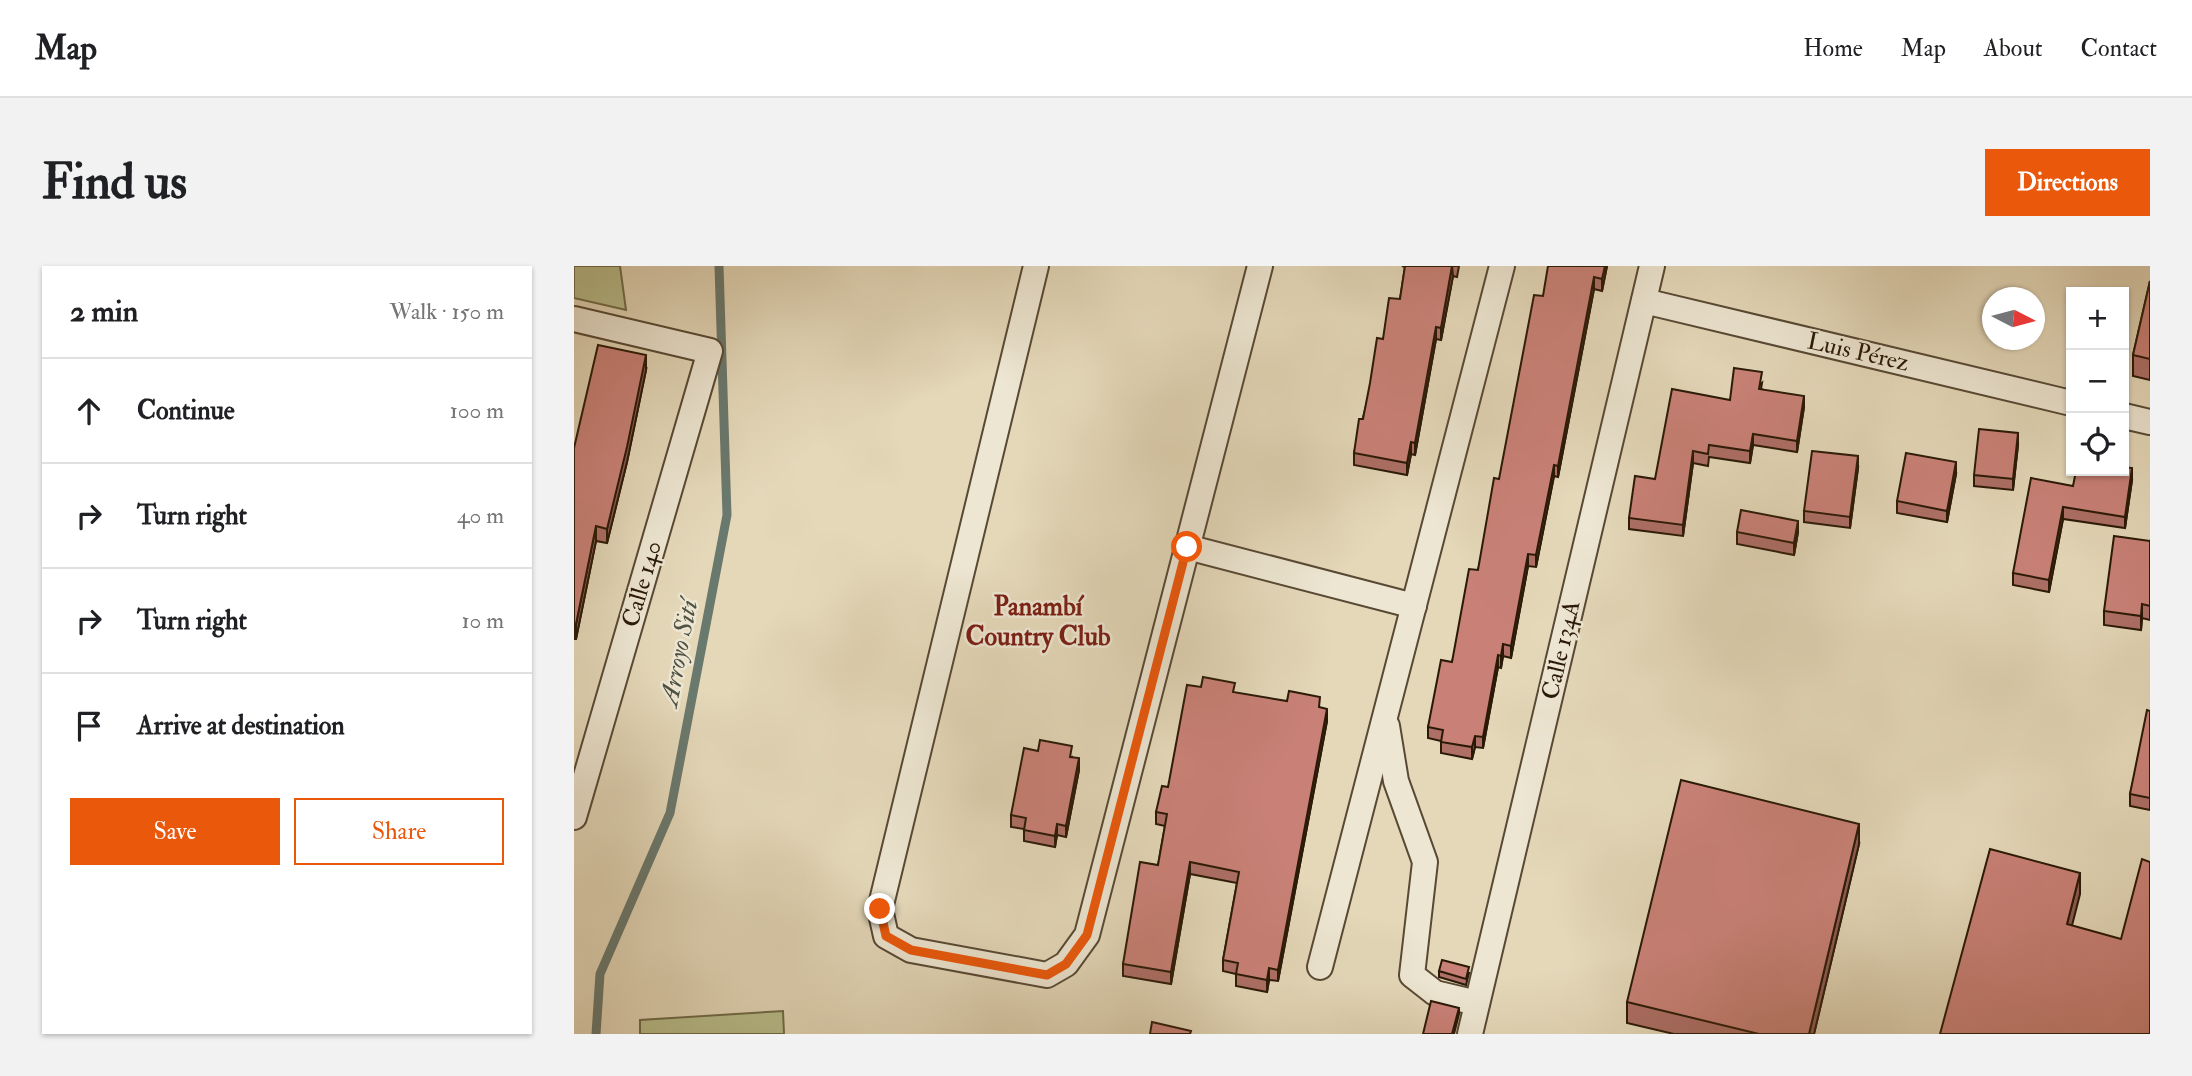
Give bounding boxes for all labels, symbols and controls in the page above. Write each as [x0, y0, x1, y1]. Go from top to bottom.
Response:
text: Map [35, 28, 97, 69]
text: Home [1803, 33, 1863, 64]
text: Map [1901, 33, 1946, 64]
text: About [1984, 33, 2043, 64]
text: Contact [2081, 33, 2157, 64]
button: Directions [1985, 149, 2150, 216]
text: Find us [42, 152, 187, 213]
north arrow [1982, 287, 2045, 350]
map controls [2066, 287, 2129, 476]
button: + [2066, 287, 2129, 350]
text: 2 min [70, 293, 138, 330]
text: Walk · 150 m [390, 297, 504, 326]
street label: Luis Pérez [1804, 325, 1912, 379]
button: − [2066, 350, 2129, 413]
icon: ahead [70, 392, 108, 430]
text: Continue [137, 395, 235, 427]
text: 100 m [450, 396, 504, 425]
button: locate [2066, 413, 2129, 476]
icon: right [70, 497, 108, 535]
text: Turn right [137, 500, 247, 532]
text: 40 m [457, 501, 504, 530]
route start [1171, 531, 1202, 562]
street label: Calle 140 [615, 537, 669, 631]
district label: Panambí Country Club [965, 591, 1111, 654]
water label: Arroyo Sití [652, 593, 706, 712]
street label: Calle 134A [1535, 598, 1587, 702]
icon: right [70, 602, 108, 640]
text: Turn right [137, 605, 247, 637]
text: 10 m [461, 606, 504, 635]
icon: arrive [70, 707, 108, 745]
text: Arrive at destination [137, 710, 345, 742]
button: Save [70, 798, 280, 865]
button: Share [294, 798, 504, 865]
route end [864, 893, 895, 924]

